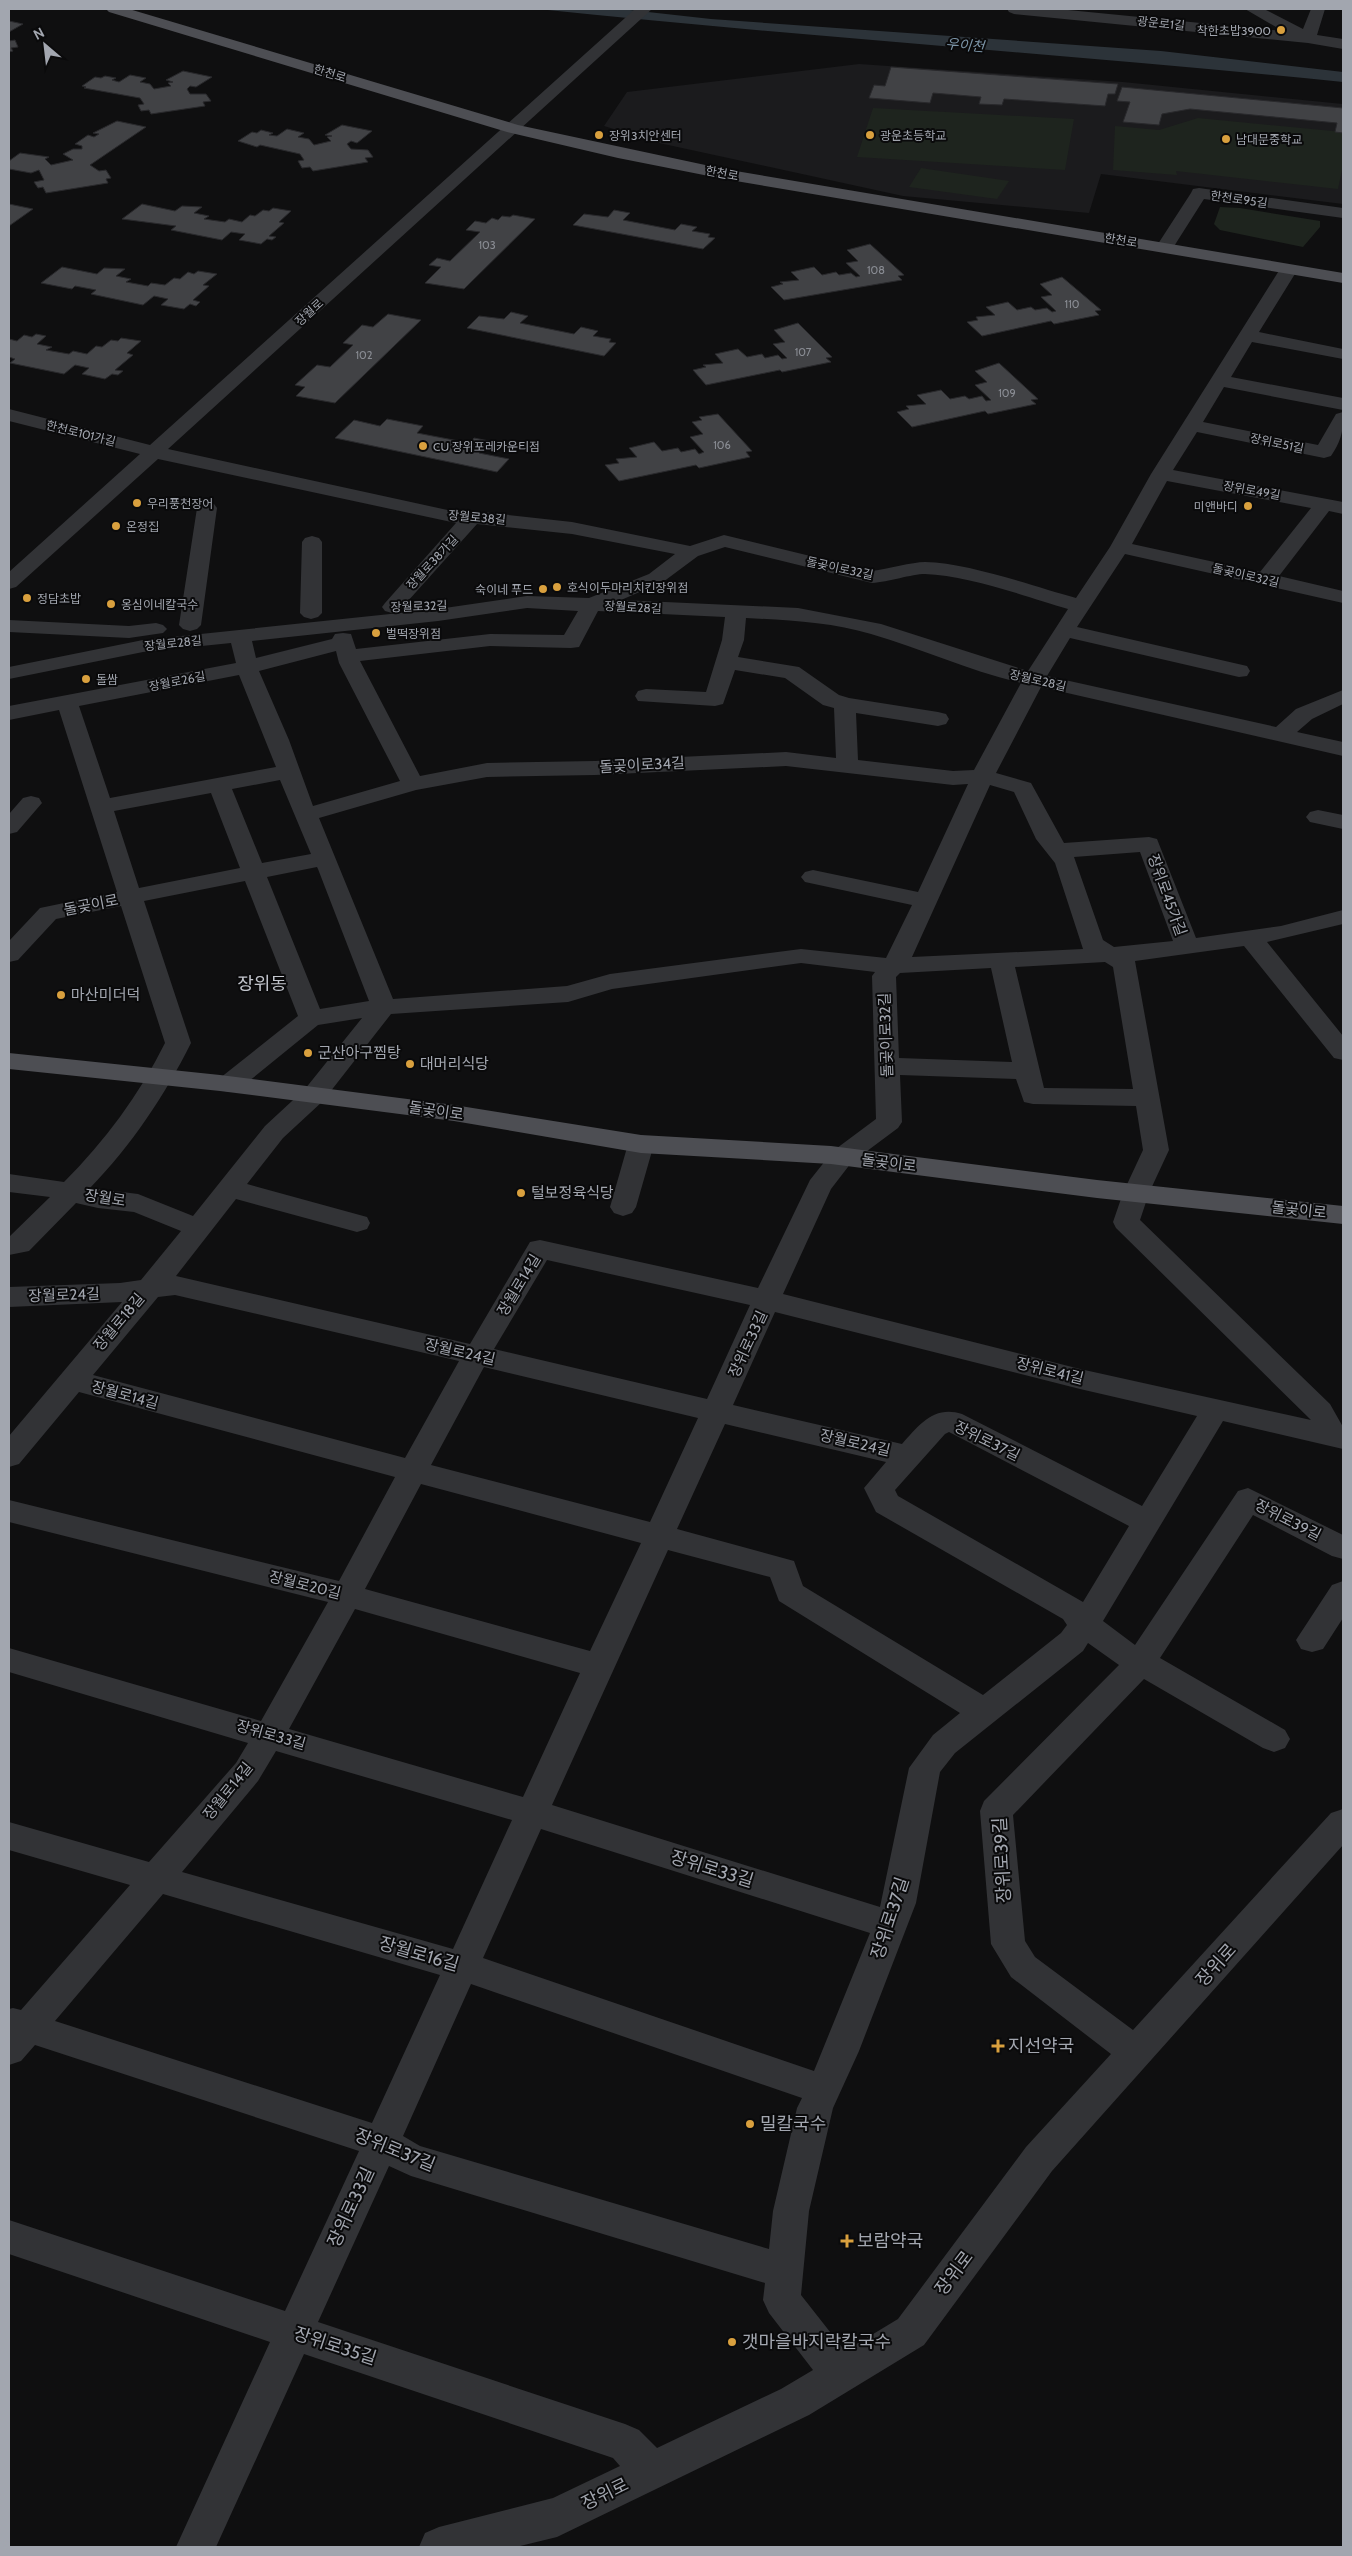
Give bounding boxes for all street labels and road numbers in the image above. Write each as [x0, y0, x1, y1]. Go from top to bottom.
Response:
street label: 광운로1길 [1136, 13, 1186, 33]
street label: 한천로 [312, 61, 348, 85]
street label: 한천로 [704, 163, 740, 183]
street label: 한천로95길 [1210, 188, 1268, 210]
street label: 한천로 [1103, 230, 1139, 250]
street label: 장월로 [292, 295, 326, 329]
street label: 한천로101가길 [45, 417, 117, 449]
street label: 장위로51길 [1249, 430, 1305, 456]
street label: 장위로49길 [1222, 478, 1282, 502]
street label: 장월로38길 [447, 507, 507, 527]
street label: 장월로38가길 [403, 532, 461, 592]
street label: 돌곶이로32길 [805, 554, 875, 582]
street label: 돌곶이로32길 [1211, 560, 1281, 590]
street label: 장월로32길 [390, 598, 448, 614]
street label: 장월로28길 [604, 598, 662, 616]
street label: 장월로28길 [144, 633, 202, 653]
street label: 장월로28길 [1008, 666, 1068, 694]
street label: 장월로26길 [147, 668, 207, 694]
street label: 돌곶이로34길 [599, 754, 685, 776]
street label: 장위로45가길 [1144, 852, 1190, 938]
street label: 돌곶이로 [62, 891, 120, 919]
street label: 돌곶이로32길 [876, 992, 896, 1078]
street label: 돌곶이로 [407, 1098, 465, 1124]
street label: 돌곶이로 [861, 1151, 917, 1175]
street label: 장월로 [83, 1186, 127, 1210]
street label: 돌곶이로 [1271, 1198, 1327, 1222]
street label: 장월로14길 [494, 1251, 544, 1319]
street label: 장월로24길 [28, 1285, 100, 1305]
street label: 장월로18길 [90, 1290, 148, 1354]
street label: 장위로33길 [725, 1308, 771, 1380]
street label: 장월로24길 [423, 1335, 497, 1369]
street label: 장위로41길 [1014, 1354, 1086, 1388]
street label: 장월로14길 [89, 1377, 161, 1413]
street label: 장위로37길 [951, 1417, 1023, 1465]
street label: 장월로24길 [818, 1426, 892, 1460]
street label: 장위로39길 [1252, 1496, 1324, 1544]
street label: 장월로20길 [267, 1567, 343, 1603]
street label: 장위로33길 [234, 1717, 308, 1753]
street label: 장월로14길 [199, 1759, 257, 1823]
street label: 장위로39길 [989, 1816, 1015, 1904]
street label: 장위로33길 [668, 1846, 756, 1892]
street label: 장위로37길 [866, 1874, 914, 1962]
street label: 장월로16길 [376, 1932, 462, 1976]
street label: 장위로 [1191, 1939, 1241, 1991]
street label: 장위로37길 [351, 2124, 439, 2176]
street label: 장위로33길 [323, 2164, 379, 2250]
street label: 장위로 [930, 2247, 978, 2299]
street label: 장위로35길 [291, 2322, 379, 2370]
street label: 장위로 [578, 2473, 632, 2515]

